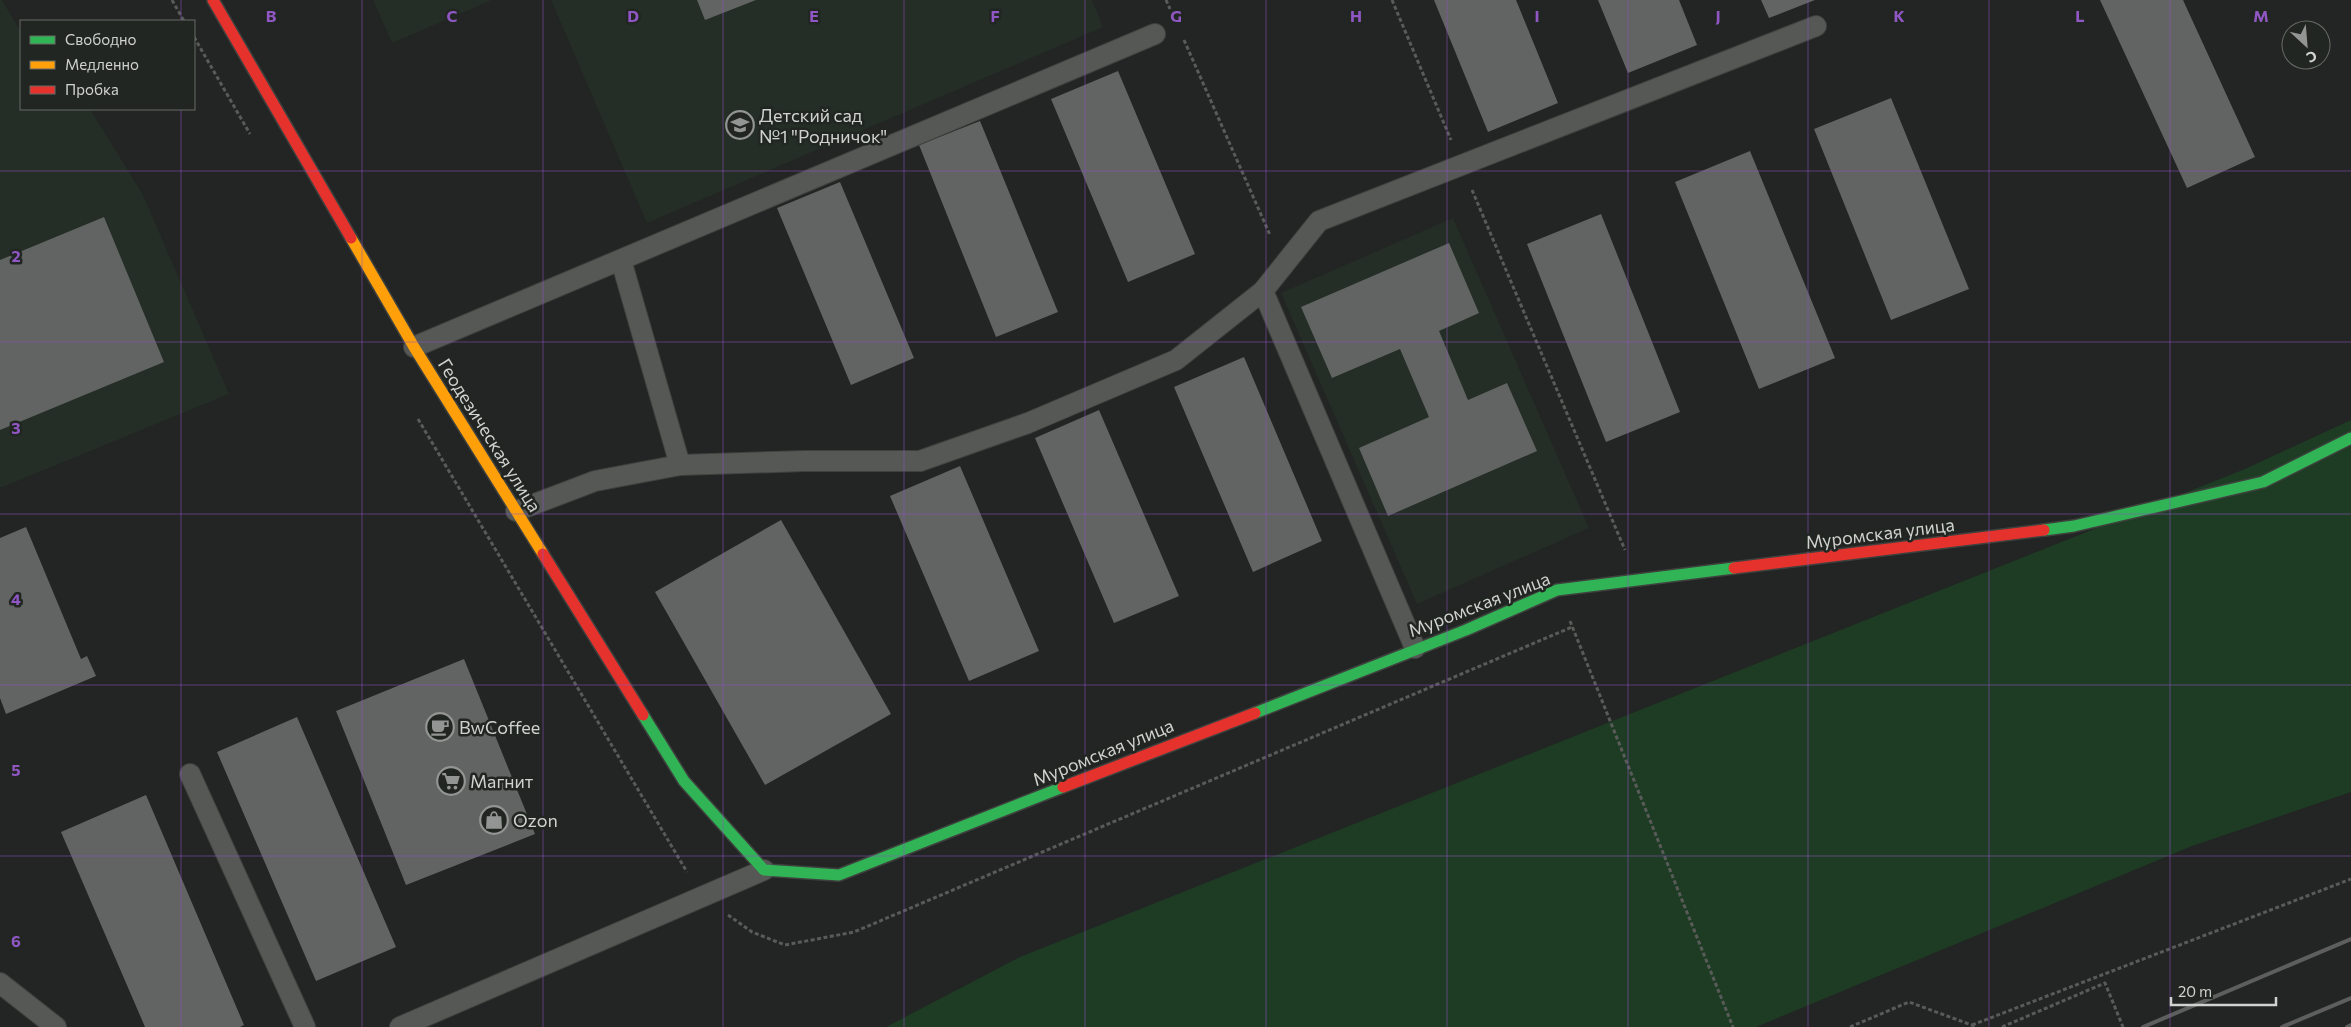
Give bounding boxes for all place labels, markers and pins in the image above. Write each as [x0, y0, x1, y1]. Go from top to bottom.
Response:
place label: Детский сад №1 "Родничок" [759, 104, 887, 147]
school or university icon: Детский сад №1 "Родничок" [725, 110, 755, 140]
cafe icon: BwCoffee [425, 712, 455, 742]
place label: BwCoffee [459, 716, 540, 738]
supermarket icon: Магнит [436, 766, 466, 796]
place label: Магнит [470, 770, 534, 792]
shop icon: Ozon [479, 805, 509, 835]
place label: Ozon [513, 809, 558, 831]

